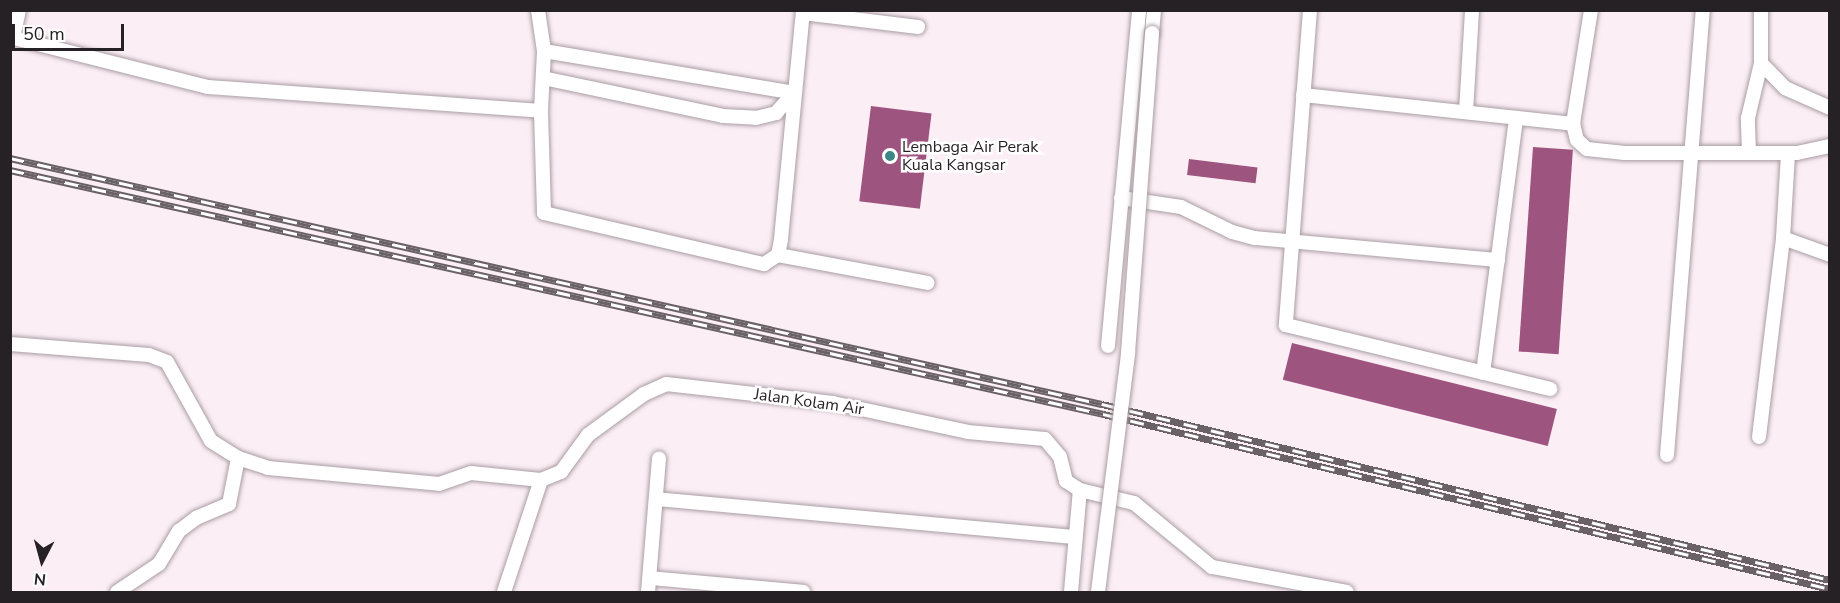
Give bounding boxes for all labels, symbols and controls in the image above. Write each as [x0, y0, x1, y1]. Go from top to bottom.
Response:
scale bar [15, 12, 128, 50]
text: 50 m [23, 22, 65, 46]
place label: Lembaga Air Perak Kuala Kangsar [902, 137, 1038, 175]
marker: Lembaga Air Perak Kuala Kangsar [883, 149, 897, 163]
street label: Jalan Kolam Air [753, 385, 865, 419]
north arrow [12, 531, 72, 591]
text: N [33, 567, 47, 590]

